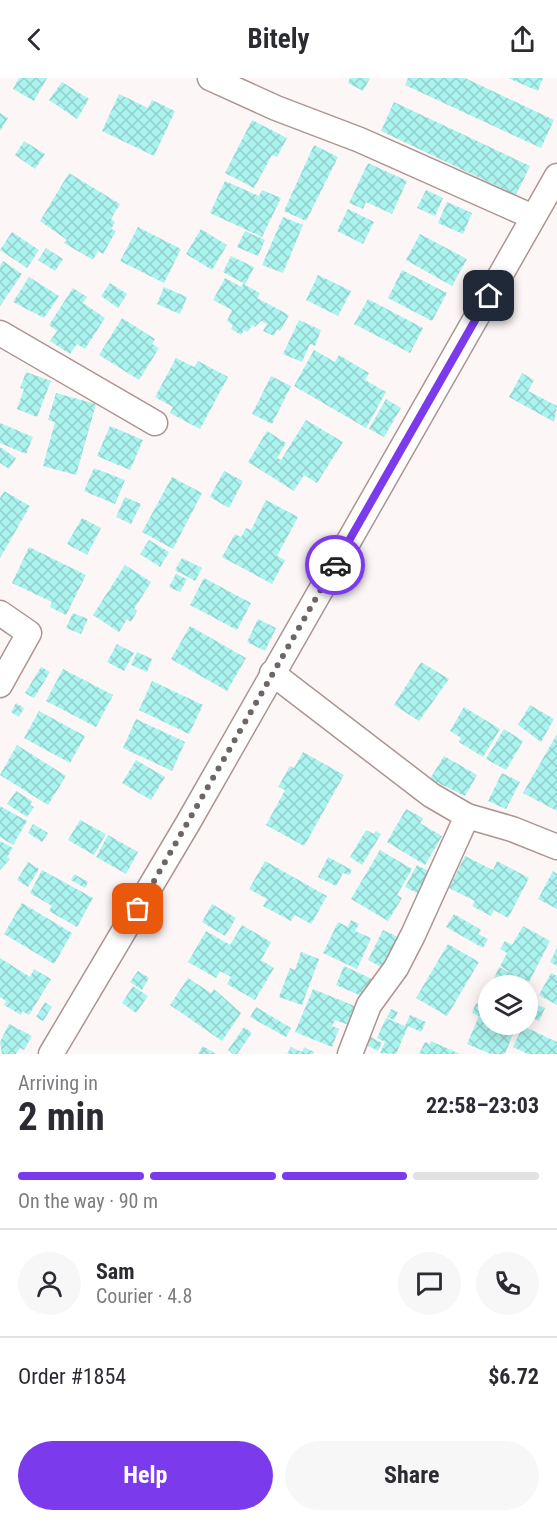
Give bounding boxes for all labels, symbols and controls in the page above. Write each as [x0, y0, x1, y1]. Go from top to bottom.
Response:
icon: back [18, 23, 51, 56]
text: Bitely [248, 23, 309, 55]
icon: share [506, 23, 539, 56]
pin [463, 270, 514, 321]
icon: home [472, 279, 505, 312]
courier [305, 535, 365, 595]
icon: car [319, 549, 352, 582]
pin [112, 883, 163, 934]
icon: bag [121, 892, 154, 925]
map controls [478, 975, 538, 1035]
button: layers [478, 975, 538, 1035]
text: Arriving in [18, 1071, 98, 1095]
text: 22:58–23:03 [426, 1093, 539, 1118]
text: 2 min [18, 1094, 105, 1140]
text: On the way · 90 m [18, 1189, 158, 1213]
button: person [18, 1252, 81, 1315]
button: chat [398, 1252, 461, 1315]
button: phone [476, 1252, 539, 1315]
text: Sam [96, 1259, 135, 1284]
text: Courier · 4.8 [96, 1284, 192, 1308]
text: Order #1854 [18, 1364, 126, 1389]
text: $6.72 [488, 1364, 539, 1389]
button: Help [18, 1441, 273, 1510]
button: Share [285, 1441, 539, 1510]

